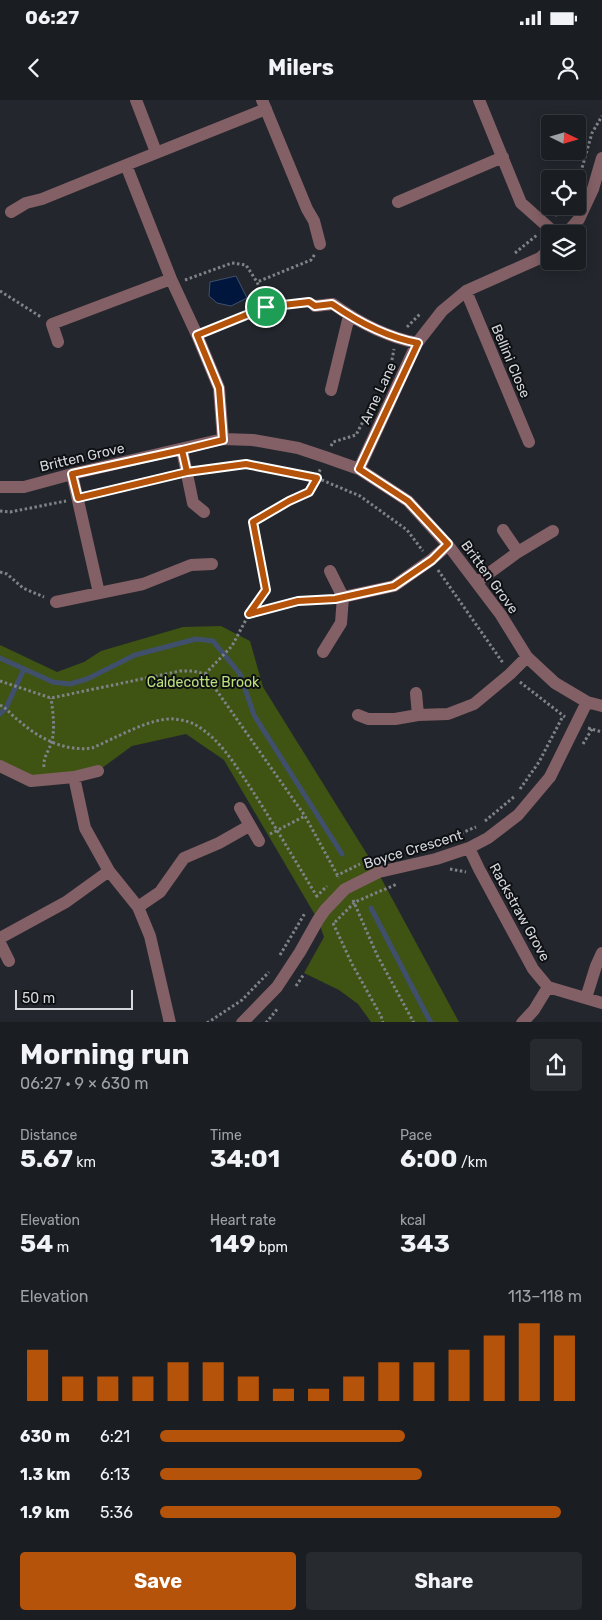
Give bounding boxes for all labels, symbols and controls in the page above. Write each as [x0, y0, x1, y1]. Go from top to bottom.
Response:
text: 06:27 [25, 6, 79, 29]
icon: back [20, 54, 48, 82]
text: Milers [268, 54, 334, 81]
icon: person [554, 54, 582, 82]
north arrow [541, 115, 586, 160]
map controls [541, 115, 586, 270]
button: locate [541, 170, 586, 215]
button: layers [541, 225, 586, 270]
pin [245, 286, 287, 328]
icon: arrive [252, 293, 280, 321]
street label: Bellini Close [487, 322, 534, 401]
street label: Arne Lane [357, 359, 400, 427]
street label: Britten Grove [38, 439, 126, 476]
street label: Britten Grove [457, 537, 522, 617]
park label: Caldecotte Brook [147, 674, 260, 691]
street label: Boyce Crescent [362, 826, 465, 873]
street label: Rackstraw Grove [486, 860, 554, 964]
scale bar [15, 988, 132, 1011]
text: 50 m [22, 990, 55, 1007]
text: Morning run [20, 1038, 189, 1071]
button: share [530, 1039, 582, 1091]
text: 06:27 · 9 × 630 m [20, 1074, 148, 1093]
text: Distance [20, 1127, 77, 1144]
text: Time [210, 1127, 242, 1144]
text: Pace [400, 1127, 432, 1144]
text: 5.67 [20, 1144, 73, 1173]
text: 34:01 [210, 1144, 280, 1173]
text: 6:00 [400, 1144, 458, 1173]
text: km [73, 1154, 96, 1171]
text: /km [458, 1154, 487, 1171]
text: Elevation [20, 1212, 80, 1229]
text: Heart rate [210, 1212, 276, 1229]
text: kcal [400, 1212, 426, 1229]
text: 54 [20, 1229, 53, 1258]
text: 149 [210, 1229, 255, 1258]
text: 343 [400, 1229, 450, 1258]
text: m [53, 1239, 69, 1256]
text: bpm [255, 1239, 288, 1256]
text: Elevation [20, 1287, 89, 1306]
text: 113–118 m [508, 1287, 582, 1306]
text: 630 m [20, 1427, 70, 1446]
text: 6:21 [100, 1427, 130, 1446]
text: 1.3 km [20, 1465, 70, 1484]
text: 6:13 [100, 1465, 130, 1484]
text: 1.9 km [20, 1503, 70, 1522]
text: 5:36 [100, 1503, 133, 1522]
button: Save [20, 1552, 296, 1610]
button: Share [306, 1552, 582, 1610]

